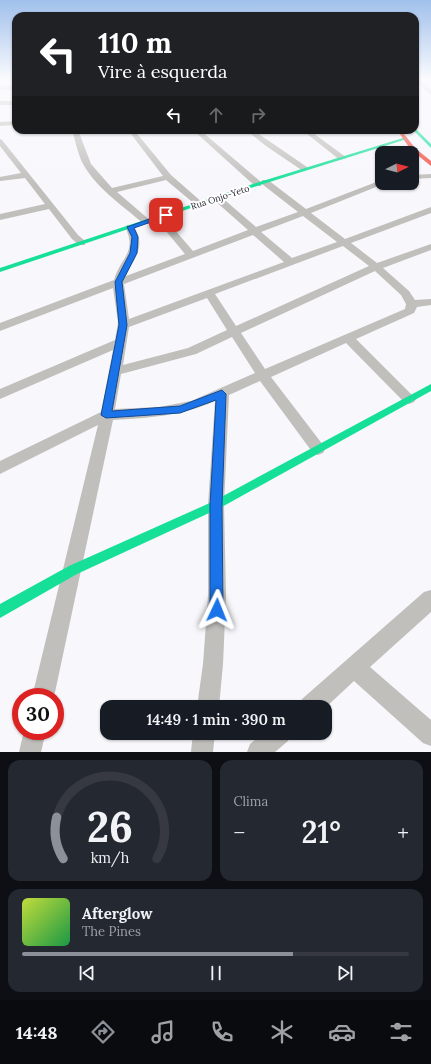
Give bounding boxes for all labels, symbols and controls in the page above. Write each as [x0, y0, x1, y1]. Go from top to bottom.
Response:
text: 110 m [98, 25, 172, 61]
icon: left [32, 28, 84, 80]
text: Vire à esquerda [98, 60, 227, 83]
icon: left [163, 104, 185, 126]
icon: ahead [205, 104, 227, 126]
icon: right [247, 104, 269, 126]
north arrow [375, 146, 419, 190]
map controls [375, 146, 419, 190]
street label: Rua Onjo-Yeto [189, 182, 251, 212]
pin [149, 198, 183, 232]
icon: arrive [155, 204, 177, 226]
position arrow [196, 589, 238, 631]
speed limit sign: 30 [12, 688, 64, 740]
text: 14:49 · 1 min · 390 m [146, 710, 286, 729]
text: Clima [234, 793, 268, 810]
text: 26 [87, 799, 133, 852]
text: 21° [302, 813, 341, 851]
text: − [234, 818, 245, 846]
text: + [397, 818, 409, 846]
text: km/h [90, 848, 129, 867]
text: Afterglow [82, 904, 152, 923]
text: The Pines [82, 923, 141, 940]
icon: previous [76, 962, 98, 984]
icon: pause [205, 962, 227, 984]
icon: next [334, 962, 356, 984]
icon: directions [89, 1018, 117, 1046]
icon: music [149, 1018, 177, 1046]
icon: phone [208, 1018, 236, 1046]
icon: climate [268, 1018, 296, 1046]
icon: car [328, 1018, 356, 1046]
icon: filters [387, 1018, 415, 1046]
text: 14:48 [16, 1021, 58, 1044]

